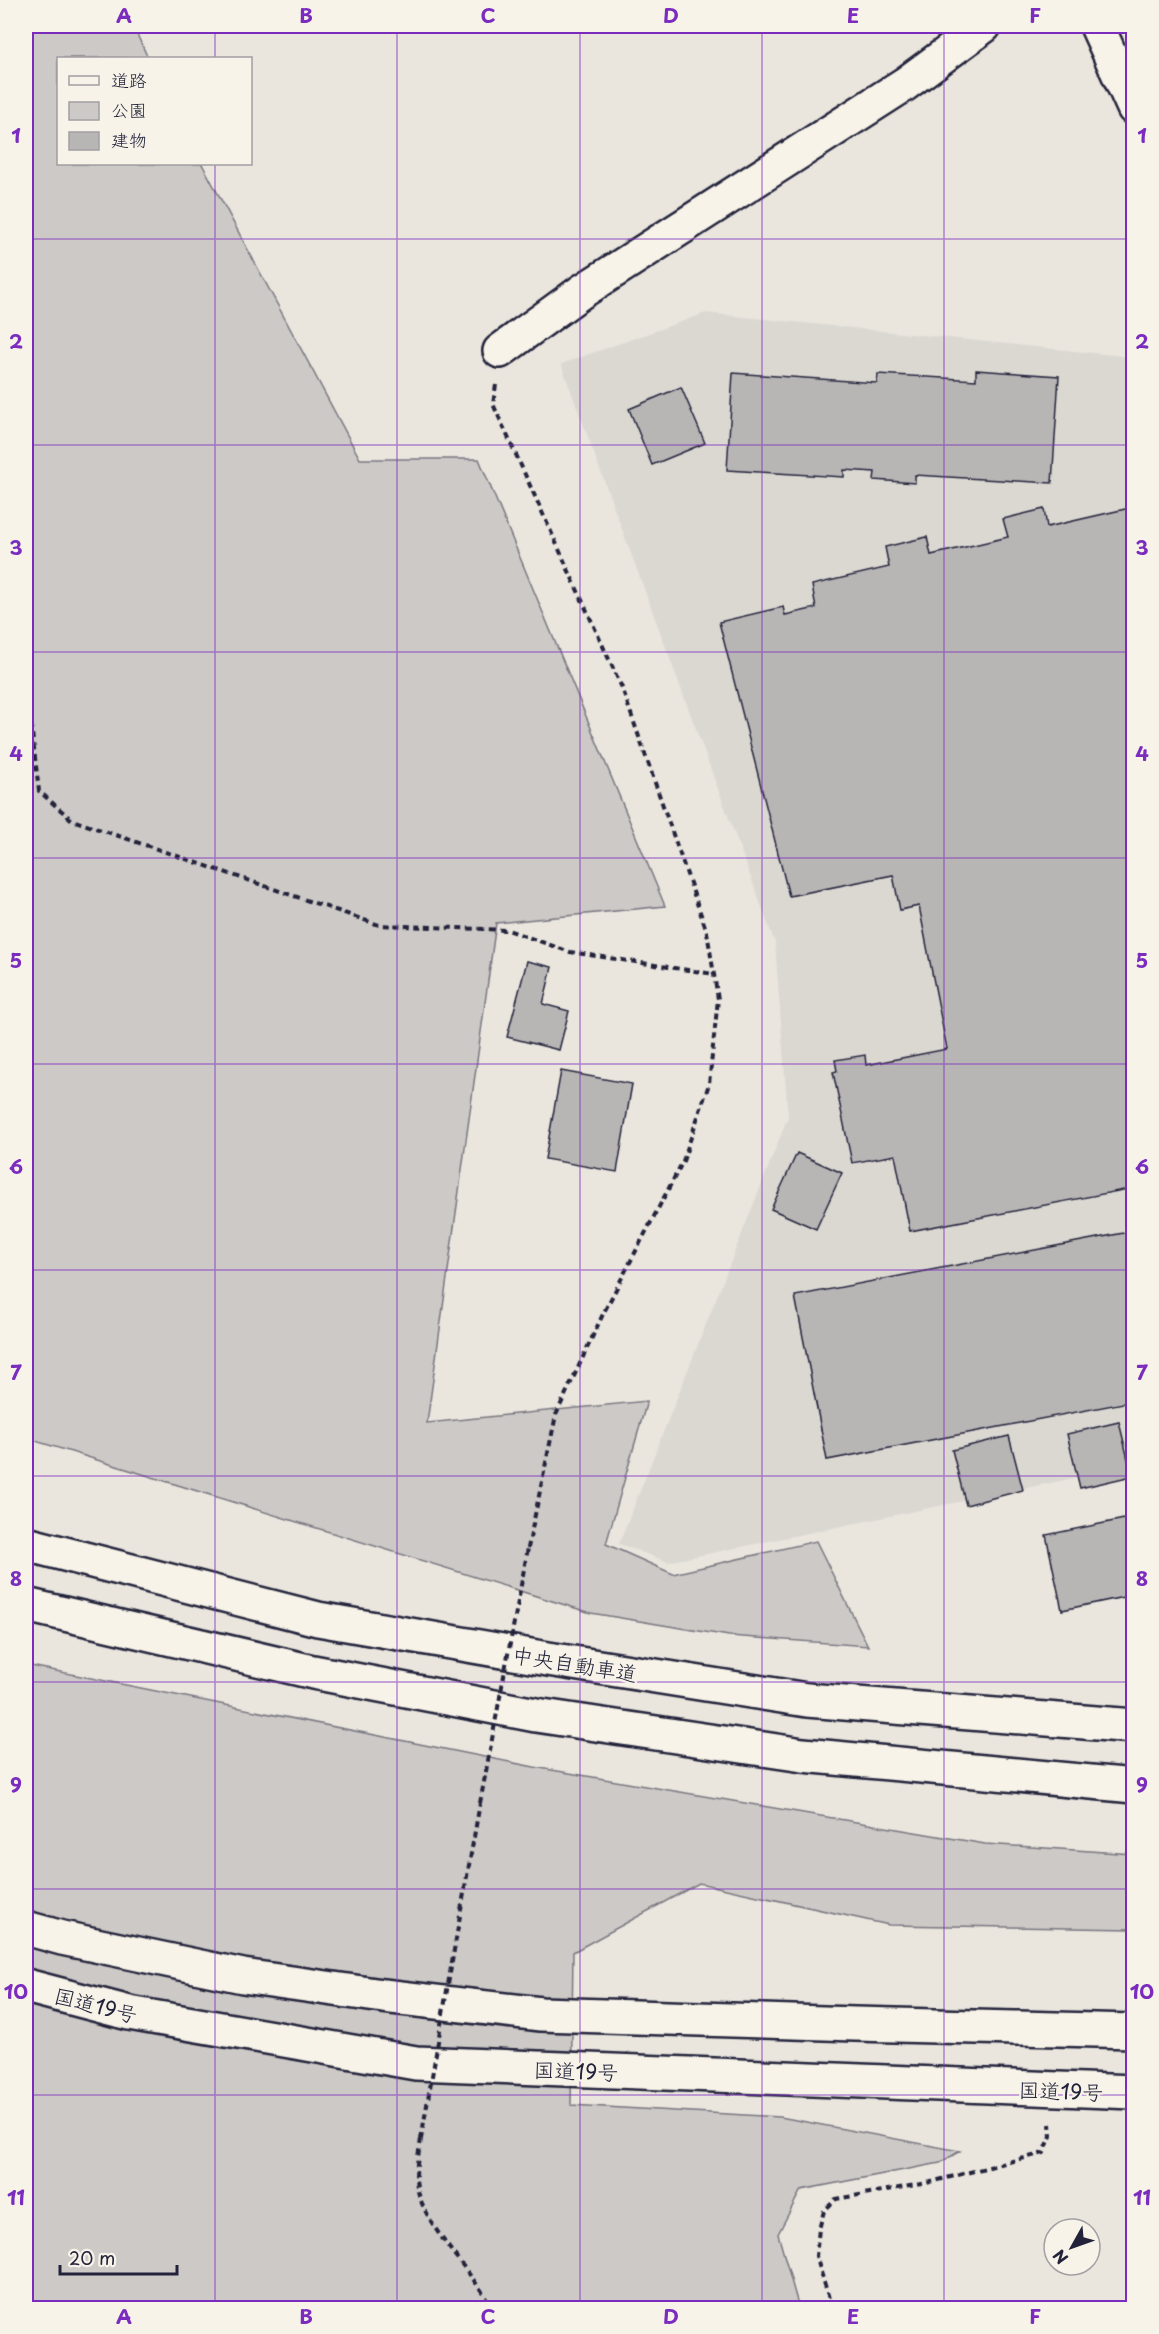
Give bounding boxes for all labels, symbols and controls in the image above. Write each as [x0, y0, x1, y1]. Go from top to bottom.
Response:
text: A [116, 0, 132, 30]
text: B [299, 0, 313, 30]
text: C [480, 0, 496, 30]
text: D [663, 0, 679, 30]
text: E [847, 0, 859, 30]
text: F [1029, 0, 1041, 30]
legend [57, 57, 252, 165]
text: 道路 [111, 66, 147, 93]
text: 公園 [111, 96, 147, 123]
text: 1 [11, 120, 21, 150]
text: 1 [1137, 120, 1147, 150]
text: 建物 [111, 126, 147, 153]
text: 2 [9, 326, 23, 356]
text: 2 [1135, 326, 1149, 356]
text: 3 [9, 532, 23, 562]
text: 3 [1135, 532, 1149, 562]
text: 4 [9, 738, 23, 768]
text: 4 [1135, 738, 1149, 768]
text: 5 [10, 945, 22, 975]
text: 5 [1136, 945, 1148, 975]
text: 6 [9, 1151, 23, 1181]
text: 6 [1135, 1151, 1149, 1181]
text: 7 [10, 1357, 22, 1387]
text: 7 [1136, 1357, 1148, 1387]
text: 8 [10, 1563, 22, 1593]
text: 8 [1136, 1563, 1148, 1593]
street label: 中央自動車道 [510, 1637, 640, 1689]
text: 9 [10, 1769, 22, 1799]
text: 9 [1136, 1769, 1148, 1799]
text: 10 [4, 1976, 28, 2006]
text: 10 [1130, 1976, 1154, 2006]
street label: 国道19号 [51, 1978, 141, 2030]
street label: 国道19号 [533, 2053, 619, 2087]
street label: 国道19号 [1018, 2073, 1104, 2107]
text: 11 [7, 2182, 25, 2212]
text: 11 [1133, 2182, 1151, 2212]
north arrow [1042, 2217, 1102, 2277]
scale bar [60, 2238, 177, 2276]
text: 20 m [69, 2244, 115, 2271]
text: N [1046, 2245, 1073, 2270]
text: A [116, 2301, 132, 2331]
text: B [299, 2301, 313, 2331]
text: C [480, 2301, 496, 2331]
text: D [663, 2301, 679, 2331]
text: E [847, 2301, 859, 2331]
text: F [1029, 2301, 1041, 2331]

